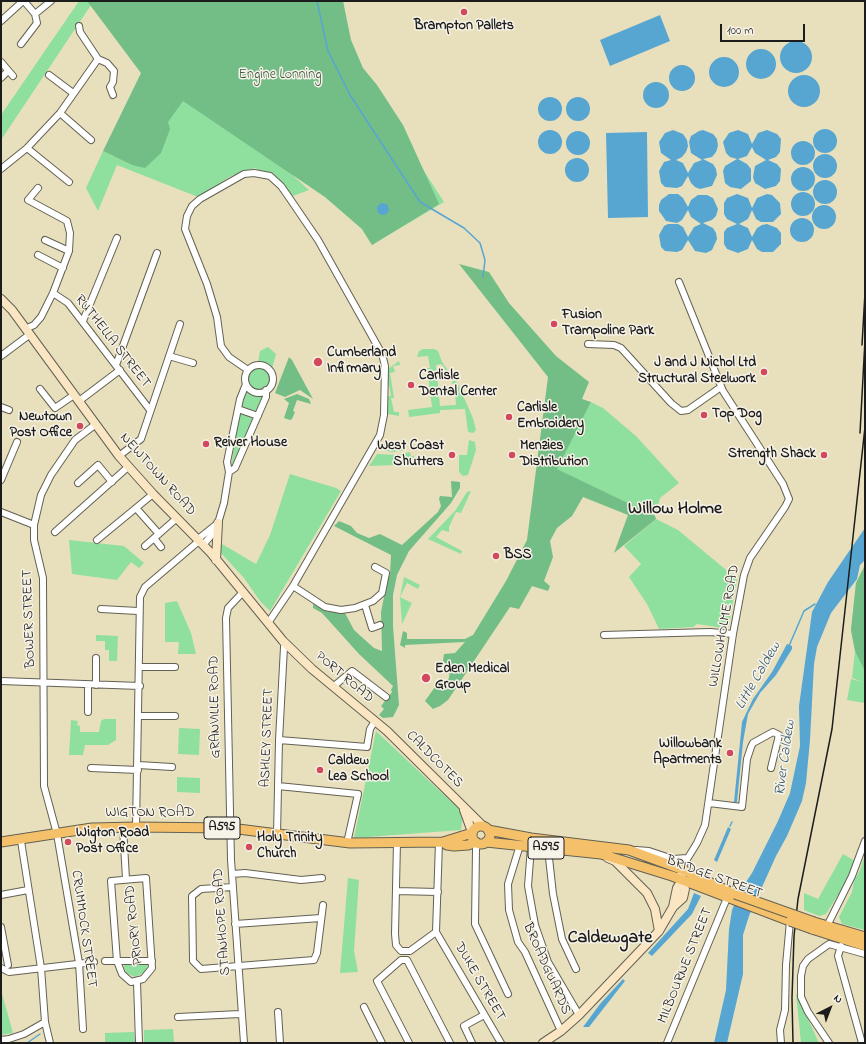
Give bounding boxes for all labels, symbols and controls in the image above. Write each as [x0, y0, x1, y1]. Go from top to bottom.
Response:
marker: Brampton Pallets [459, 7, 469, 17]
scale bar [722, 16, 807, 42]
place label: Brampton Pallets [414, 19, 514, 35]
text: 100 m [727, 22, 754, 40]
park label: Engine Lonning [239, 68, 321, 84]
street label: RUTHELLA STREET [70, 292, 154, 392]
place label: Fusion Trampoline Park [562, 308, 654, 340]
marker: Fusion Trampoline Park [549, 319, 559, 329]
place label: Cumberland Infirmary [327, 346, 396, 378]
marker: Cumberland Infirmary [312, 356, 324, 368]
place label: J and J Nichol Ltd Structural Steelwork [638, 356, 756, 388]
marker: J and J Nichol Ltd Structural Steelwork [759, 367, 769, 377]
place label: Carlisle Dental Center [419, 369, 497, 402]
marker: Carlisle Dental Center [406, 380, 416, 390]
place label: Carlisle Embroidery [517, 401, 584, 434]
place label: Top Dog [712, 407, 762, 423]
place label: Newtown Post Office [10, 410, 72, 442]
marker: Top Dog [699, 410, 709, 420]
marker: Carlisle Embroidery [504, 412, 514, 422]
marker: Newtown Post Office [75, 421, 85, 431]
street label: NEWTOWN ROAD [115, 430, 199, 520]
place label: Reiver House [214, 436, 287, 452]
marker: Reiver House [201, 439, 211, 449]
place label: West Coast Shutters [377, 439, 444, 472]
place label: Menzies Distribution [520, 439, 588, 472]
place label: Strength Shack [728, 447, 816, 463]
marker: West Coast Shutters [447, 450, 457, 460]
marker: Menzies Distribution [507, 450, 517, 460]
marker: Strength Shack [819, 450, 829, 460]
district label: Willow Holme [628, 499, 722, 521]
place label: BSS [504, 548, 531, 564]
marker: BSS [491, 551, 501, 561]
street label: WILLOWHOLME ROAD [706, 564, 744, 688]
street label: BOWER STREET [20, 569, 40, 669]
water label: Little Caldew [732, 639, 786, 713]
street label: PORT ROAD [311, 649, 377, 707]
street label: GRANVILLE ROAD [207, 655, 225, 759]
place label: Eden Medical Group [435, 662, 509, 694]
marker: Eden Medical Group [420, 672, 432, 684]
street label: ASHLEY STREET [258, 688, 278, 788]
water label: River Caldew [772, 719, 800, 797]
street label: CALDCOTES [402, 728, 466, 792]
place label: Willowbank Apartments [653, 737, 722, 770]
marker: Willowbank Apartments [725, 748, 735, 758]
place label: Caldew Lea School [328, 754, 389, 786]
marker: Caldew Lea School [315, 765, 325, 775]
street label: WIGTON ROAD [105, 806, 195, 822]
road number: A595 [204, 817, 240, 839]
place label: Wigton Road Post Office [76, 826, 149, 858]
place label: Holy Trinity Church [257, 831, 322, 864]
marker: Wigton Road Post Office [63, 837, 73, 847]
road number: A595 [528, 837, 564, 859]
marker: Holy Trinity Church [244, 842, 254, 852]
street label: BRIDGE STREET [664, 853, 764, 903]
street label: STANHOPE ROAD [211, 868, 235, 976]
street label: CRUMMOCK STREET [66, 869, 100, 989]
street label: PRIORY ROAD [122, 884, 148, 966]
street label: MILBOURNE STREET [655, 906, 717, 1026]
street label: BROADGUARDS [518, 921, 574, 1017]
district label: Caldewgate [568, 928, 652, 950]
street label: DUKE STREET [450, 940, 508, 1024]
north arrow [810, 988, 850, 1028]
text: N [830, 991, 846, 1008]

